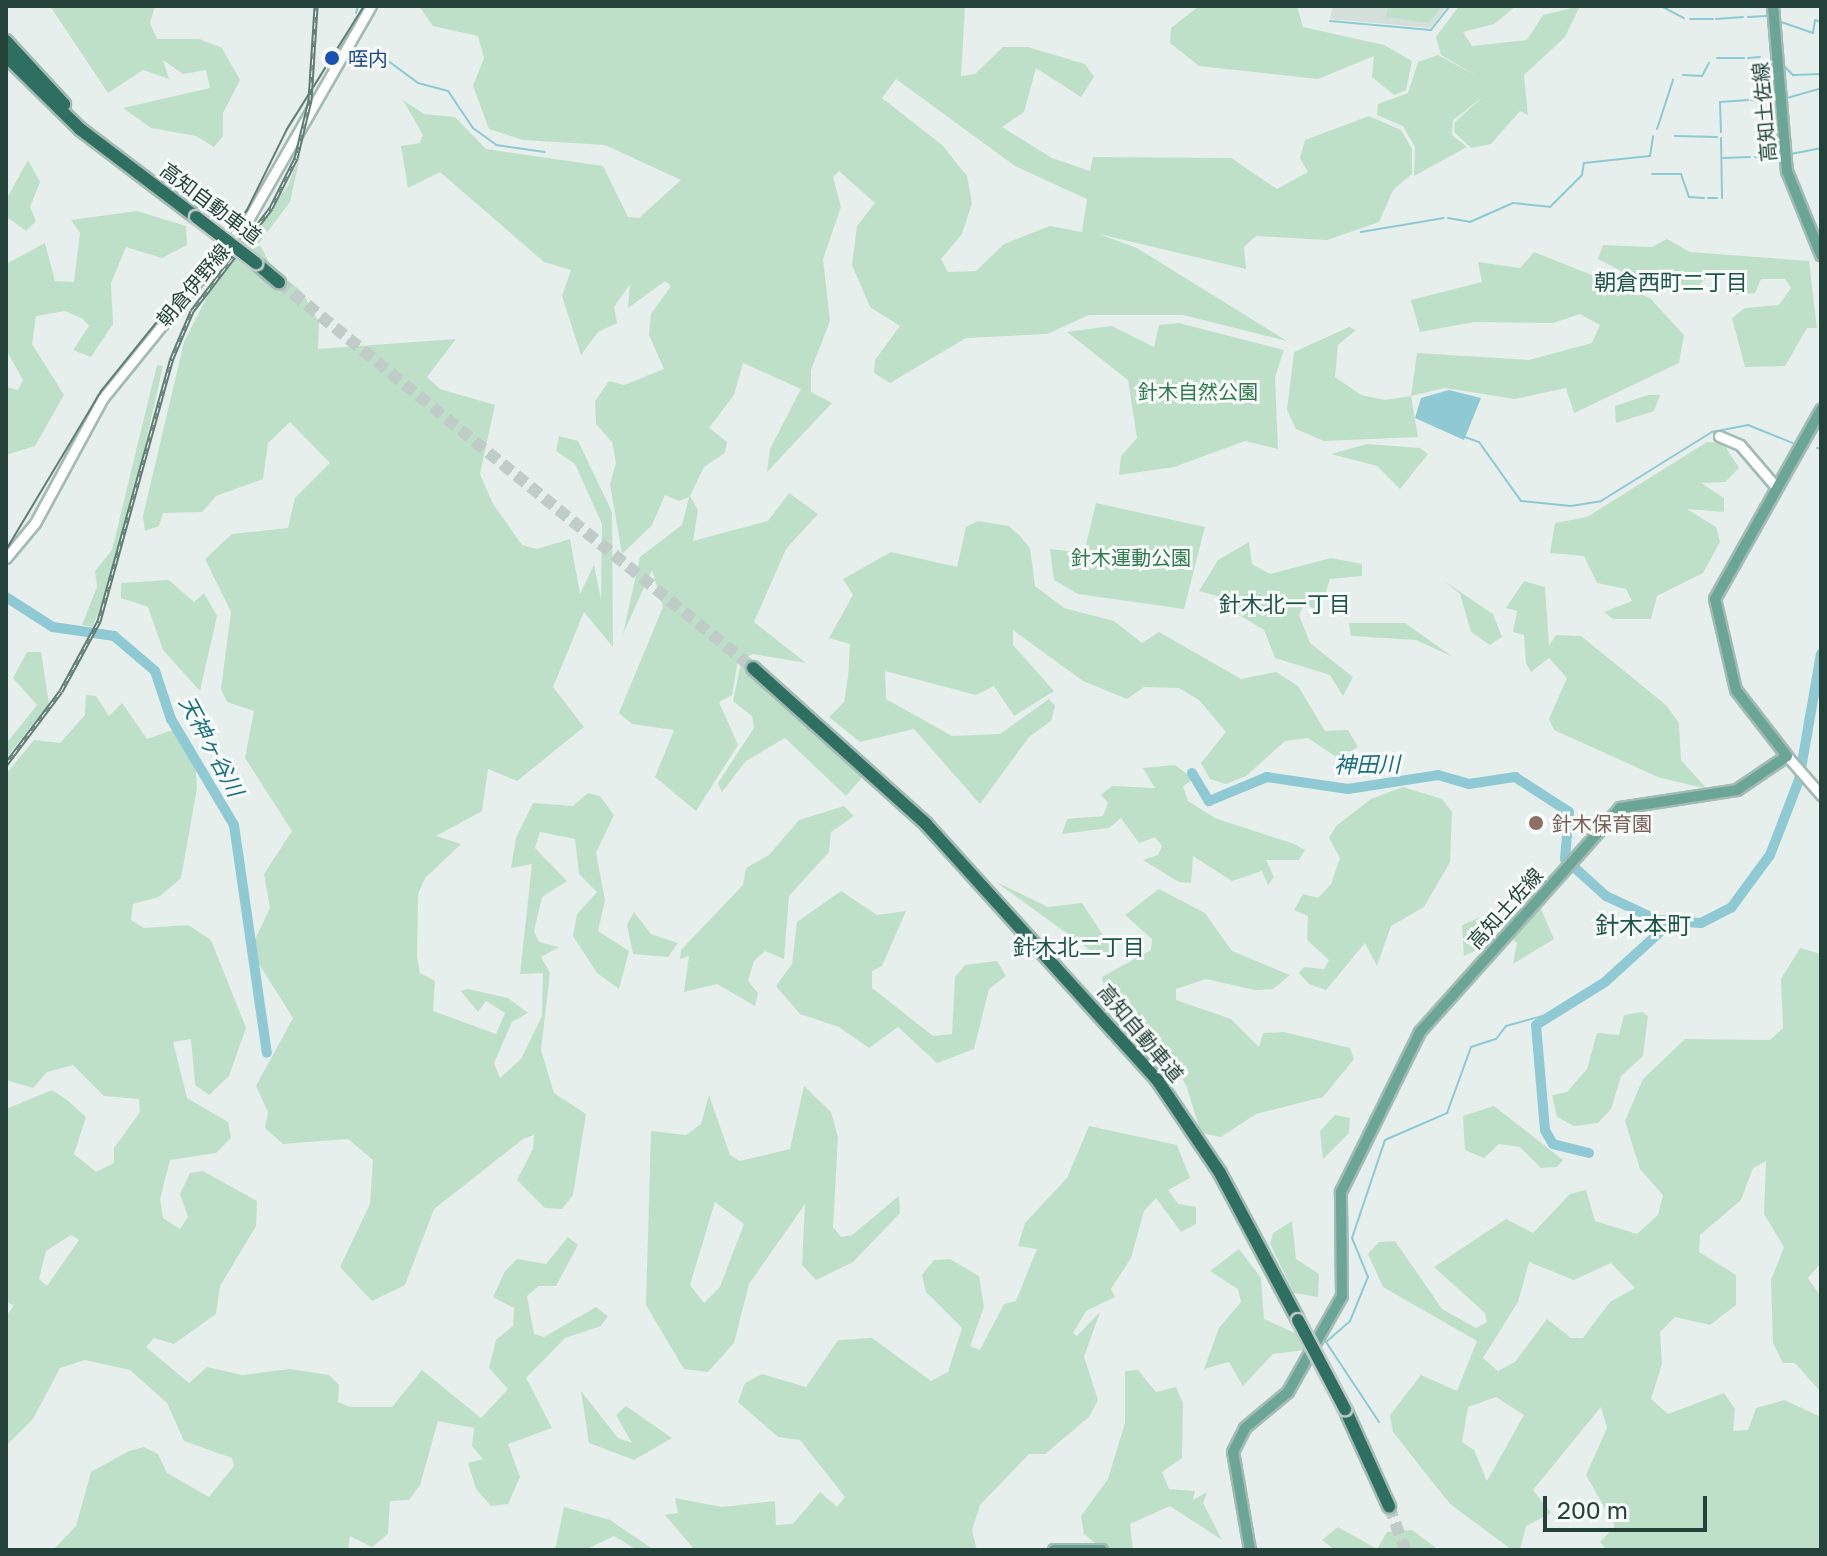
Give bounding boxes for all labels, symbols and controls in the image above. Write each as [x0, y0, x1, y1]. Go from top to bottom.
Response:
place label: 咥内 [348, 46, 388, 70]
marker: 咥内 [323, 49, 341, 67]
street label: 高知土佐線 [1748, 61, 1780, 163]
street label: 高知自動車道 [156, 157, 266, 249]
street label: 朝倉伊野線 [152, 239, 234, 331]
district label: 朝倉西町二丁目 [1594, 269, 1748, 295]
park label: 針木自然公園 [1138, 379, 1258, 403]
park label: 針木運動公園 [1071, 545, 1191, 569]
district label: 針木北一丁目 [1219, 591, 1351, 617]
water label: 天神ヶ谷川 [175, 691, 249, 801]
water label: 神田川 [1334, 750, 1400, 778]
place label: 針木保育園 [1552, 811, 1652, 835]
marker: 針木保育園 [1527, 814, 1545, 832]
street label: 高知土佐線 [1463, 863, 1547, 953]
district label: 針木本町 [1595, 911, 1691, 939]
district label: 針木北二丁目 [1013, 934, 1145, 960]
street label: 高知自動車道 [1093, 979, 1189, 1087]
scale bar [1547, 1480, 1711, 1530]
text: 200 m [1557, 1495, 1628, 1524]

